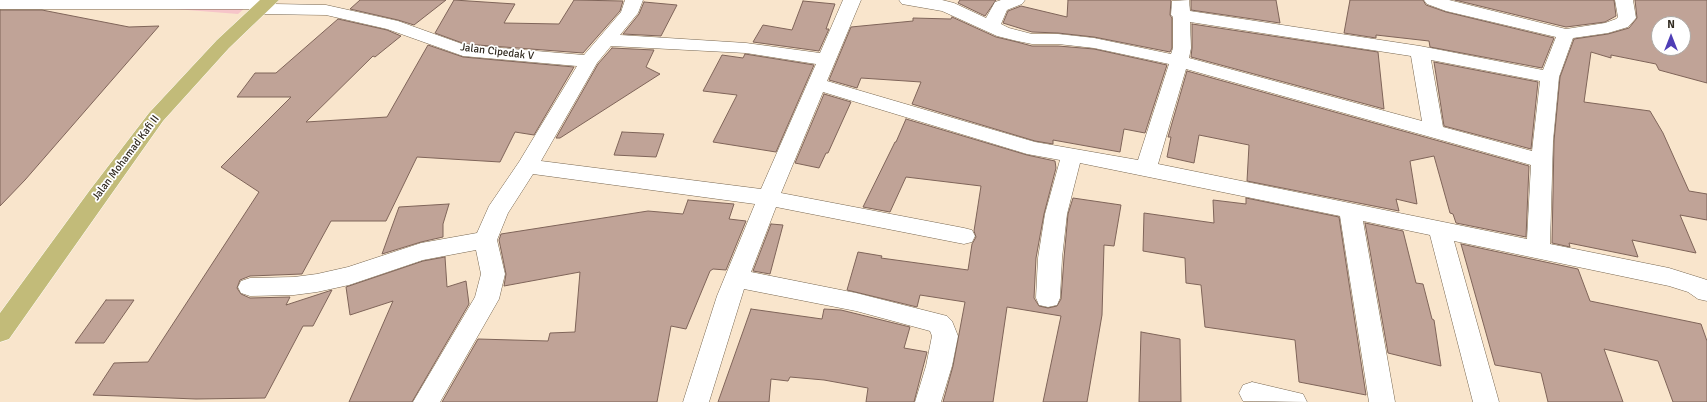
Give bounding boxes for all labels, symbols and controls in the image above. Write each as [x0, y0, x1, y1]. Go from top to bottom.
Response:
north arrow [1651, 16, 1691, 56]
text: N [1667, 18, 1675, 31]
street label: Jalan Cipedak V [459, 41, 535, 63]
street label: Jalan Mohamad Kafi II [90, 113, 162, 203]

